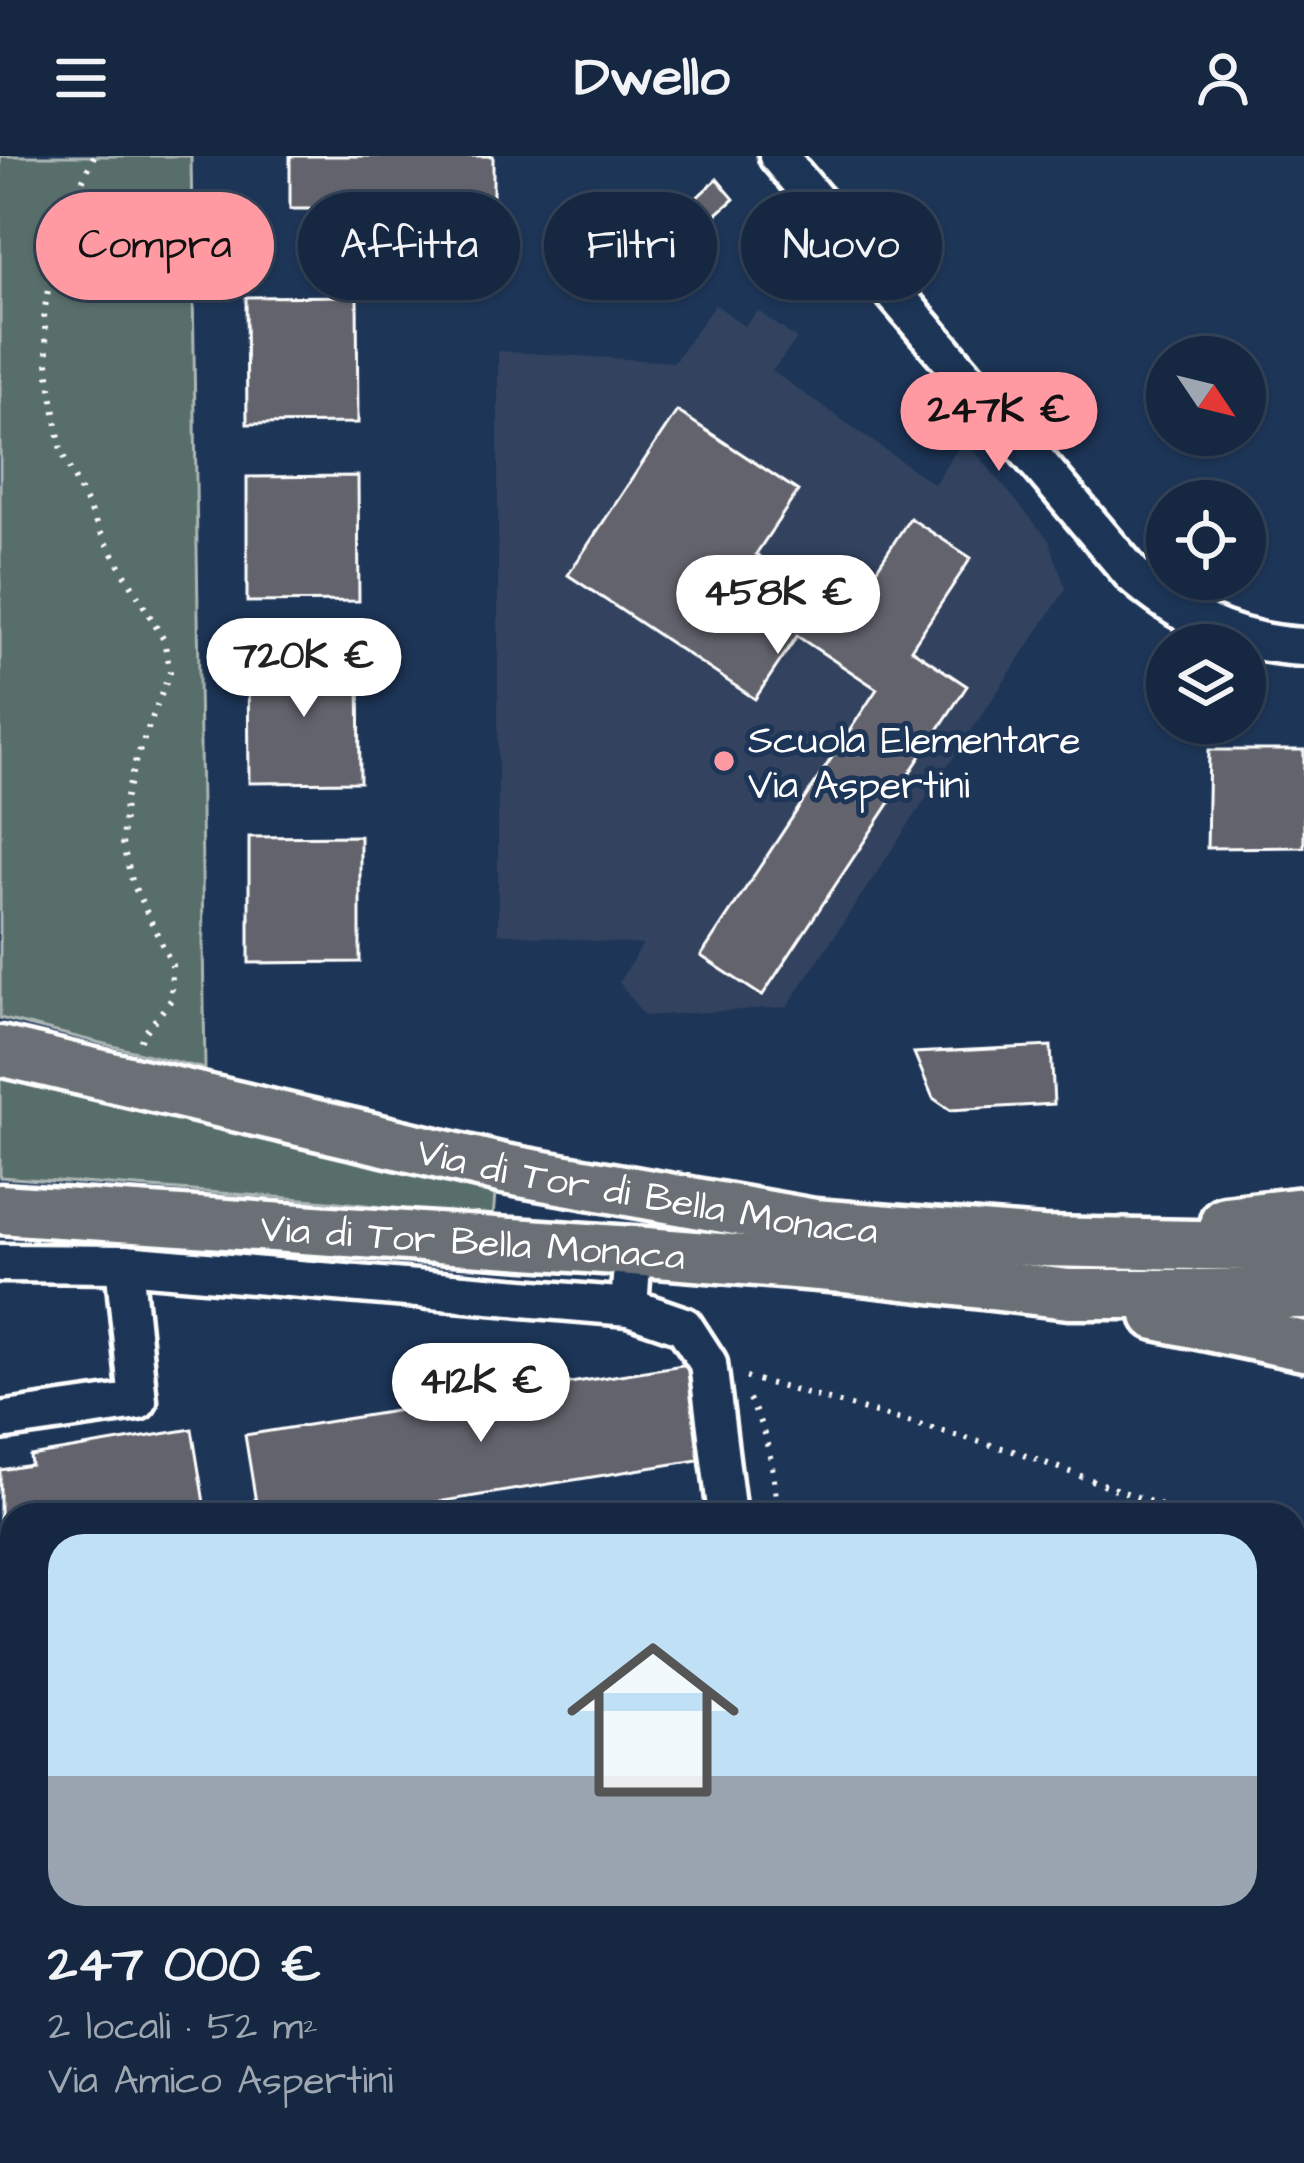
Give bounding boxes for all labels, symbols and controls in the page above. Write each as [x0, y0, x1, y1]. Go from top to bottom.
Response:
text: Dwello [574, 41, 730, 116]
icon: menu [48, 45, 114, 111]
icon: person [1190, 45, 1256, 111]
chip: Compra [36, 192, 274, 300]
chip: Affitta [298, 192, 520, 300]
chip: Filtri [544, 192, 717, 300]
chip: Nuovo [741, 192, 942, 300]
north arrow [1146, 336, 1266, 456]
map controls [1146, 336, 1266, 744]
pin: 247K € [901, 372, 1097, 474]
text: 247K € [927, 384, 1071, 438]
button: locate [1146, 480, 1266, 600]
pin: 458K € [680, 555, 876, 657]
text: 458K € [703, 567, 853, 621]
pin: 720K € [206, 618, 402, 720]
button: layers [1146, 624, 1266, 744]
text: 720K € [233, 630, 375, 684]
place label: Scuola Elementare Via Aspertini [748, 715, 1081, 814]
marker: Scuola Elementare Via Aspertini [711, 748, 737, 774]
street label: Via di Tor di Bella Monaca [411, 1126, 880, 1259]
street label: Via di Tor Bella Monaca [259, 1202, 687, 1285]
pin: 412K € [383, 1343, 579, 1445]
text: 412K € [419, 1355, 543, 1409]
icon: home [545, 1612, 761, 1828]
text: 247 000 € [48, 1930, 321, 2001]
text: 2 locali · 52 m² [48, 2001, 318, 2055]
text: Via Amico Aspertini [48, 2055, 393, 2109]

